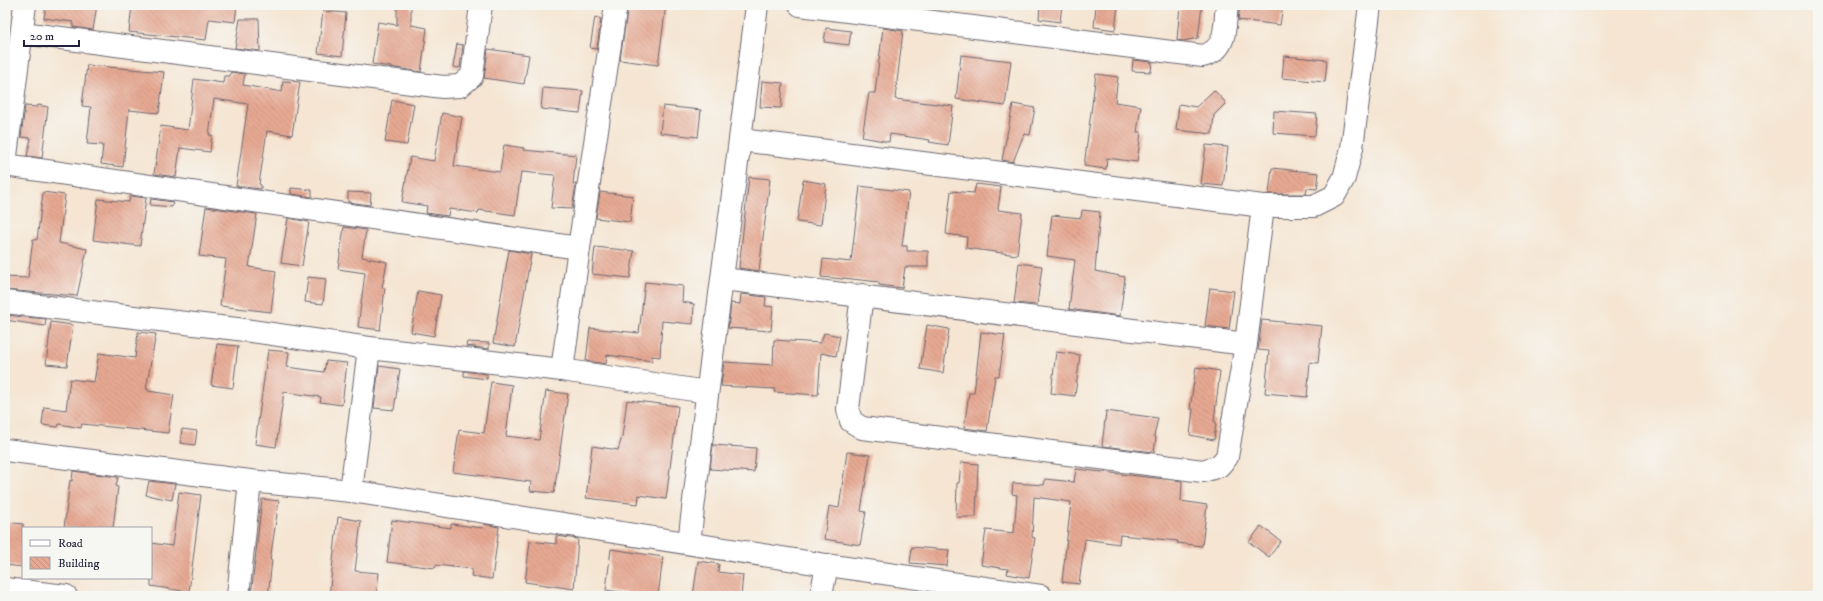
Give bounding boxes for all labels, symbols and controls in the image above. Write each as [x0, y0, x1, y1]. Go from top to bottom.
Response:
scale bar [24, 22, 79, 48]
text: 20 m [30, 29, 54, 44]
legend [22, 527, 152, 579]
text: Road [58, 536, 83, 551]
text: Building [58, 556, 99, 571]

